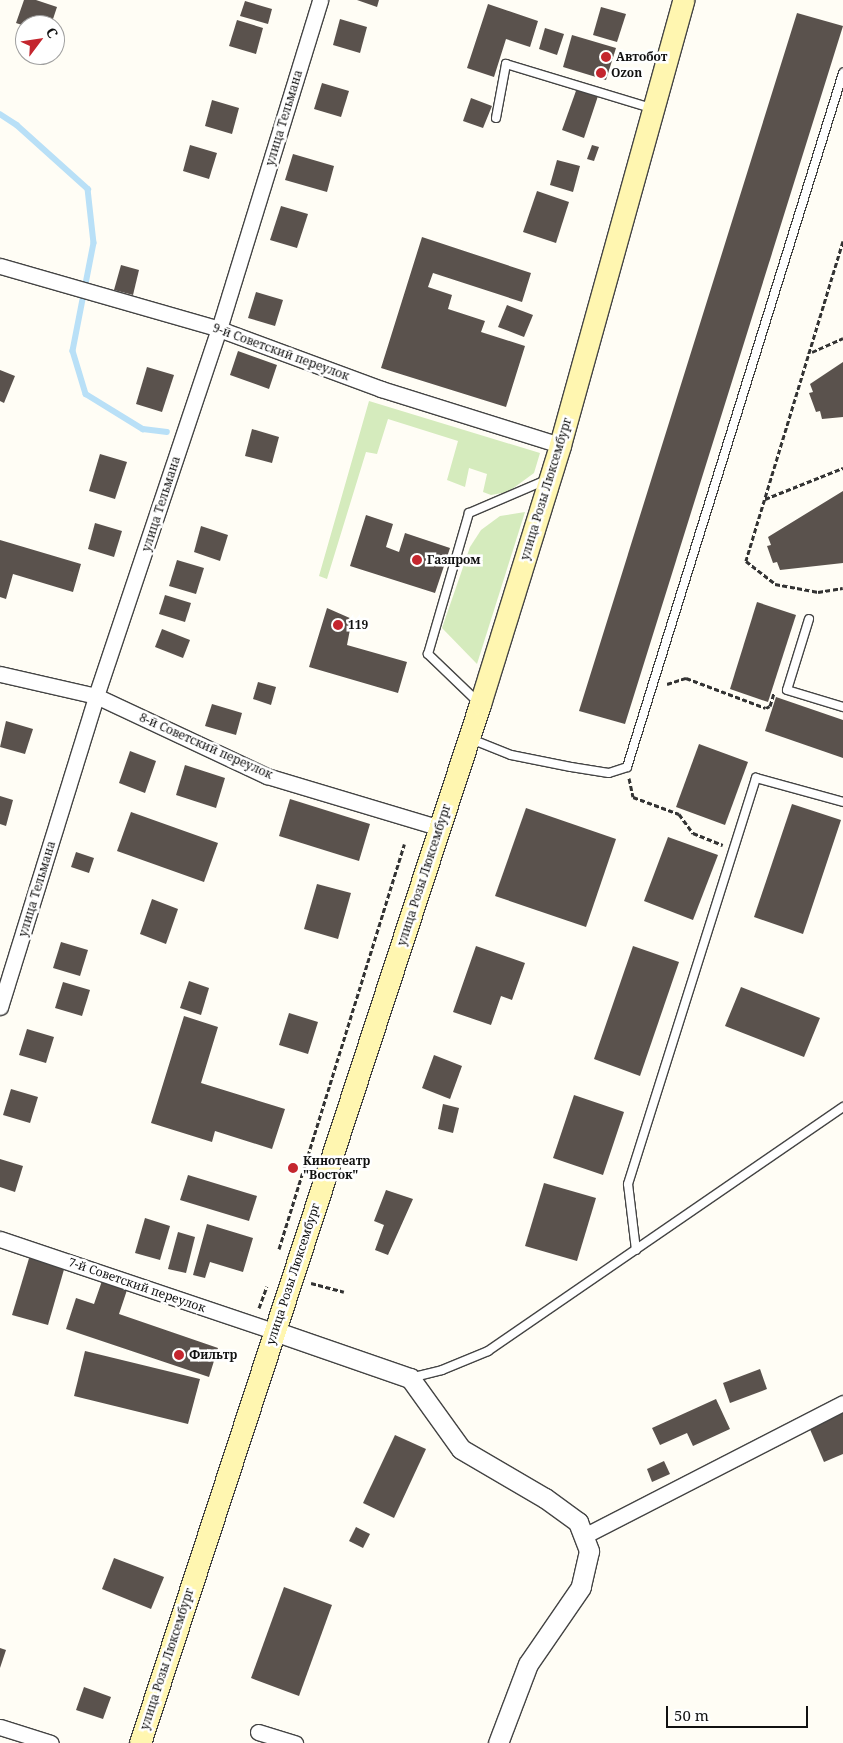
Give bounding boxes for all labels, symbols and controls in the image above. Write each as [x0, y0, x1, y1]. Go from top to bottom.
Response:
north arrow [15, 15, 65, 65]
text: С [42, 24, 63, 41]
place label: Автобот [616, 50, 667, 64]
marker: Автобот [600, 51, 612, 63]
place label: Ozon [611, 66, 642, 80]
marker: Ozon [595, 67, 607, 79]
street label: улица Тельмана [263, 68, 305, 168]
street label: 9-й Советский переулок [211, 321, 351, 383]
street label: улица Розы Люксембург [517, 416, 575, 562]
street label: улица Тельмана [139, 454, 183, 554]
place label: Газпром [427, 553, 481, 567]
marker: Газпром [411, 554, 423, 566]
place label: 119 [348, 618, 368, 632]
marker: 119 [332, 619, 344, 631]
street label: 8-й Советский переулок [137, 710, 275, 782]
street label: улица Розы Люксембург [394, 802, 454, 948]
street label: улица Тельмана [16, 839, 58, 939]
place label: Кинотеатр "Восток" [303, 1154, 370, 1182]
marker: Кинотеатр "Восток" [287, 1162, 299, 1174]
street label: улица Розы Люксембург [263, 1201, 323, 1347]
street label: 7-й Советский переулок [66, 1255, 208, 1315]
place label: Фильтр [189, 1348, 237, 1362]
marker: Фильтр [173, 1349, 185, 1361]
street label: улица Розы Люксембург [137, 1586, 197, 1732]
scale bar [668, 1696, 810, 1728]
text: 50 m [674, 1705, 709, 1725]

